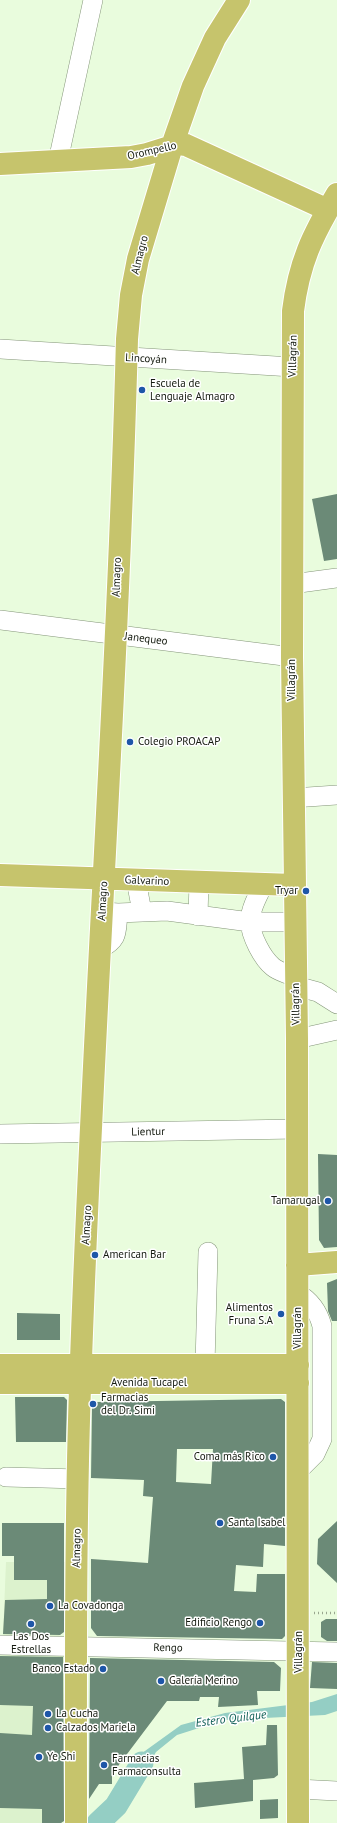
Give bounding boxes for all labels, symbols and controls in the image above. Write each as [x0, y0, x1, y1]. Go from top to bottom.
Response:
street label: Orompello [126, 139, 178, 163]
street label: Almagro [129, 234, 151, 276]
street label: Villagrán [286, 335, 300, 377]
street label: Lincoyán [125, 351, 167, 367]
place label: Escuela de Lenguaje Almagro [150, 377, 235, 403]
marker: Escuela de Lenguaje Almagro [137, 385, 147, 395]
street label: Almagro [110, 557, 124, 597]
street label: Janequeo [124, 630, 168, 648]
street label: Villagrán [285, 659, 299, 701]
place label: Colegio PROACAP [138, 735, 220, 749]
marker: Colegio PROACAP [125, 737, 135, 747]
street label: Galvarino [124, 874, 170, 888]
street label: Almagro [95, 881, 111, 921]
place label: Tryar [275, 884, 298, 898]
marker: Tryar [301, 886, 311, 896]
street label: Villagrán [289, 983, 303, 1025]
street label: Lientur [131, 1125, 165, 1139]
place label: Tamarugal [271, 1194, 320, 1208]
marker: Tamarugal [323, 1196, 333, 1206]
street label: Almagro [79, 1205, 95, 1245]
place label: American Bar [103, 1248, 166, 1262]
marker: American Bar [90, 1250, 100, 1260]
place label: Alimentos Fruna S.A [226, 1301, 273, 1327]
street label: Villagrán [291, 1307, 305, 1349]
marker: Alimentos Fruna S.A [276, 1309, 286, 1319]
street label: Avenida Tucapel [111, 1376, 187, 1390]
place label: Farmacias del Dr. Simi [101, 1391, 155, 1417]
marker: Farmacias del Dr. Simi [88, 1399, 98, 1409]
place label: Coma más Rico [194, 1450, 265, 1464]
marker: Coma más Rico [268, 1452, 278, 1462]
place label: Santa Isabel [228, 1516, 285, 1530]
marker: Santa Isabel [215, 1518, 225, 1528]
street label: Almagro [70, 1528, 84, 1568]
place label: La Covadonga [58, 1599, 123, 1613]
marker: La Covadonga [45, 1601, 55, 1611]
place label: Edificio Rengo [185, 1616, 252, 1630]
marker: Edificio Rengo [255, 1618, 265, 1628]
marker: Las Dos Estrellas [26, 1619, 36, 1629]
place label: Las Dos Estrellas [11, 1630, 51, 1656]
street label: Villagrán [292, 1631, 306, 1673]
street label: Rengo [153, 1641, 183, 1655]
place label: Banco Estado [32, 1662, 95, 1676]
marker: Banco Estado [98, 1664, 108, 1674]
place label: Galería Merino [169, 1674, 238, 1688]
marker: Galería Merino [156, 1676, 166, 1686]
place label: La Cucha [56, 1707, 98, 1721]
water label: Estero Quilque [195, 1708, 267, 1730]
marker: La Cucha [43, 1709, 53, 1719]
place label: Calzados Mariela [56, 1721, 136, 1735]
marker: Calzados Mariela [43, 1723, 53, 1733]
place label: Ye Shi [47, 1750, 76, 1764]
marker: Ye Shi [34, 1752, 44, 1762]
place label: Farmacias Farmaconsulta [112, 1752, 181, 1778]
marker: Farmacias Farmaconsulta [99, 1760, 109, 1770]

